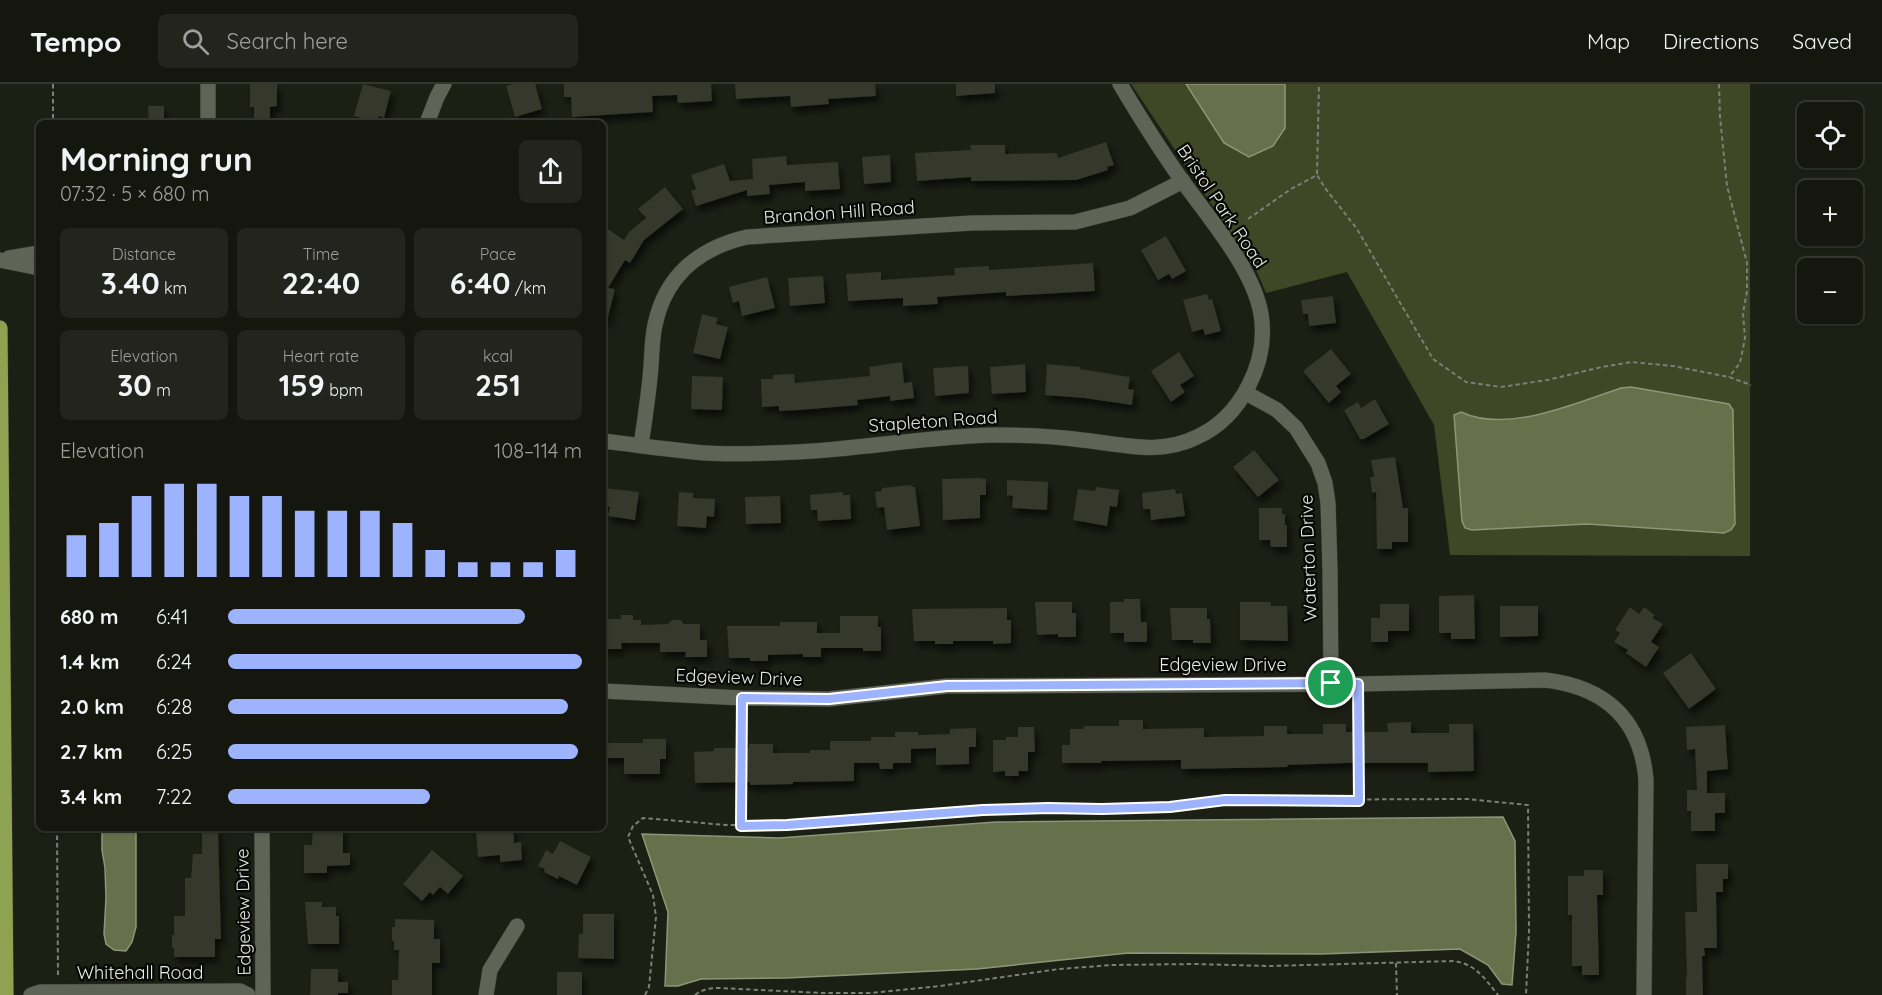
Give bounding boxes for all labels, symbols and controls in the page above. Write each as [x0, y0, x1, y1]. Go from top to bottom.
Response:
search box [158, 14, 578, 68]
text: Tempo [30, 24, 122, 59]
icon: search [179, 25, 212, 58]
text: Search here [227, 27, 348, 55]
text: Map [1587, 28, 1630, 54]
text: Directions [1663, 28, 1759, 54]
text: Saved [1792, 28, 1852, 54]
map controls [1797, 102, 1863, 324]
button: locate [1797, 102, 1863, 168]
text: Morning run [60, 138, 253, 179]
button: share [519, 140, 582, 203]
street label: Bristol Park Road [1172, 140, 1272, 272]
button: + [1797, 180, 1863, 246]
text: 07:32 · 5 × 680 m [60, 181, 209, 206]
street label: Brandon Hill Road [763, 195, 915, 229]
text: Distance [112, 244, 176, 264]
text: Time [303, 244, 339, 264]
text: Pace [480, 244, 516, 264]
button: − [1797, 258, 1863, 324]
text: 3.40 [101, 264, 160, 302]
text: 22:40 [282, 264, 360, 302]
text: 6:40 [450, 264, 510, 302]
text: km [160, 278, 187, 298]
text: /km [510, 278, 546, 298]
text: Elevation [110, 346, 178, 366]
text: Heart rate [283, 346, 359, 366]
text: kcal [483, 346, 513, 366]
text: 30 [117, 366, 152, 404]
text: 159 [279, 366, 325, 404]
text: 251 [475, 366, 521, 404]
text: m [152, 380, 171, 400]
text: bpm [325, 380, 363, 400]
street label: Stapleton Road [868, 405, 998, 437]
text: Elevation [60, 438, 144, 463]
text: 108–114 m [494, 438, 582, 463]
street label: Waterton Drive [1294, 494, 1322, 622]
text: 680 m [60, 604, 118, 629]
text: 6:41 [156, 604, 188, 629]
text: 1.4 km [60, 649, 119, 674]
text: 6:24 [156, 649, 192, 674]
street label: Edgeview Drive [1159, 653, 1287, 676]
pin [1305, 657, 1356, 708]
street label: Edgeview Drive [675, 663, 803, 691]
icon: arrive [1314, 666, 1347, 699]
text: 2.0 km [60, 694, 124, 719]
text: 6:28 [156, 694, 192, 719]
text: 2.7 km [60, 739, 123, 764]
text: 6:25 [156, 739, 192, 764]
text: 3.4 km [60, 784, 122, 809]
text: 7:22 [156, 784, 192, 809]
street label: Edgeview Drive [230, 848, 256, 976]
street label: Whitehall Road [77, 961, 203, 984]

